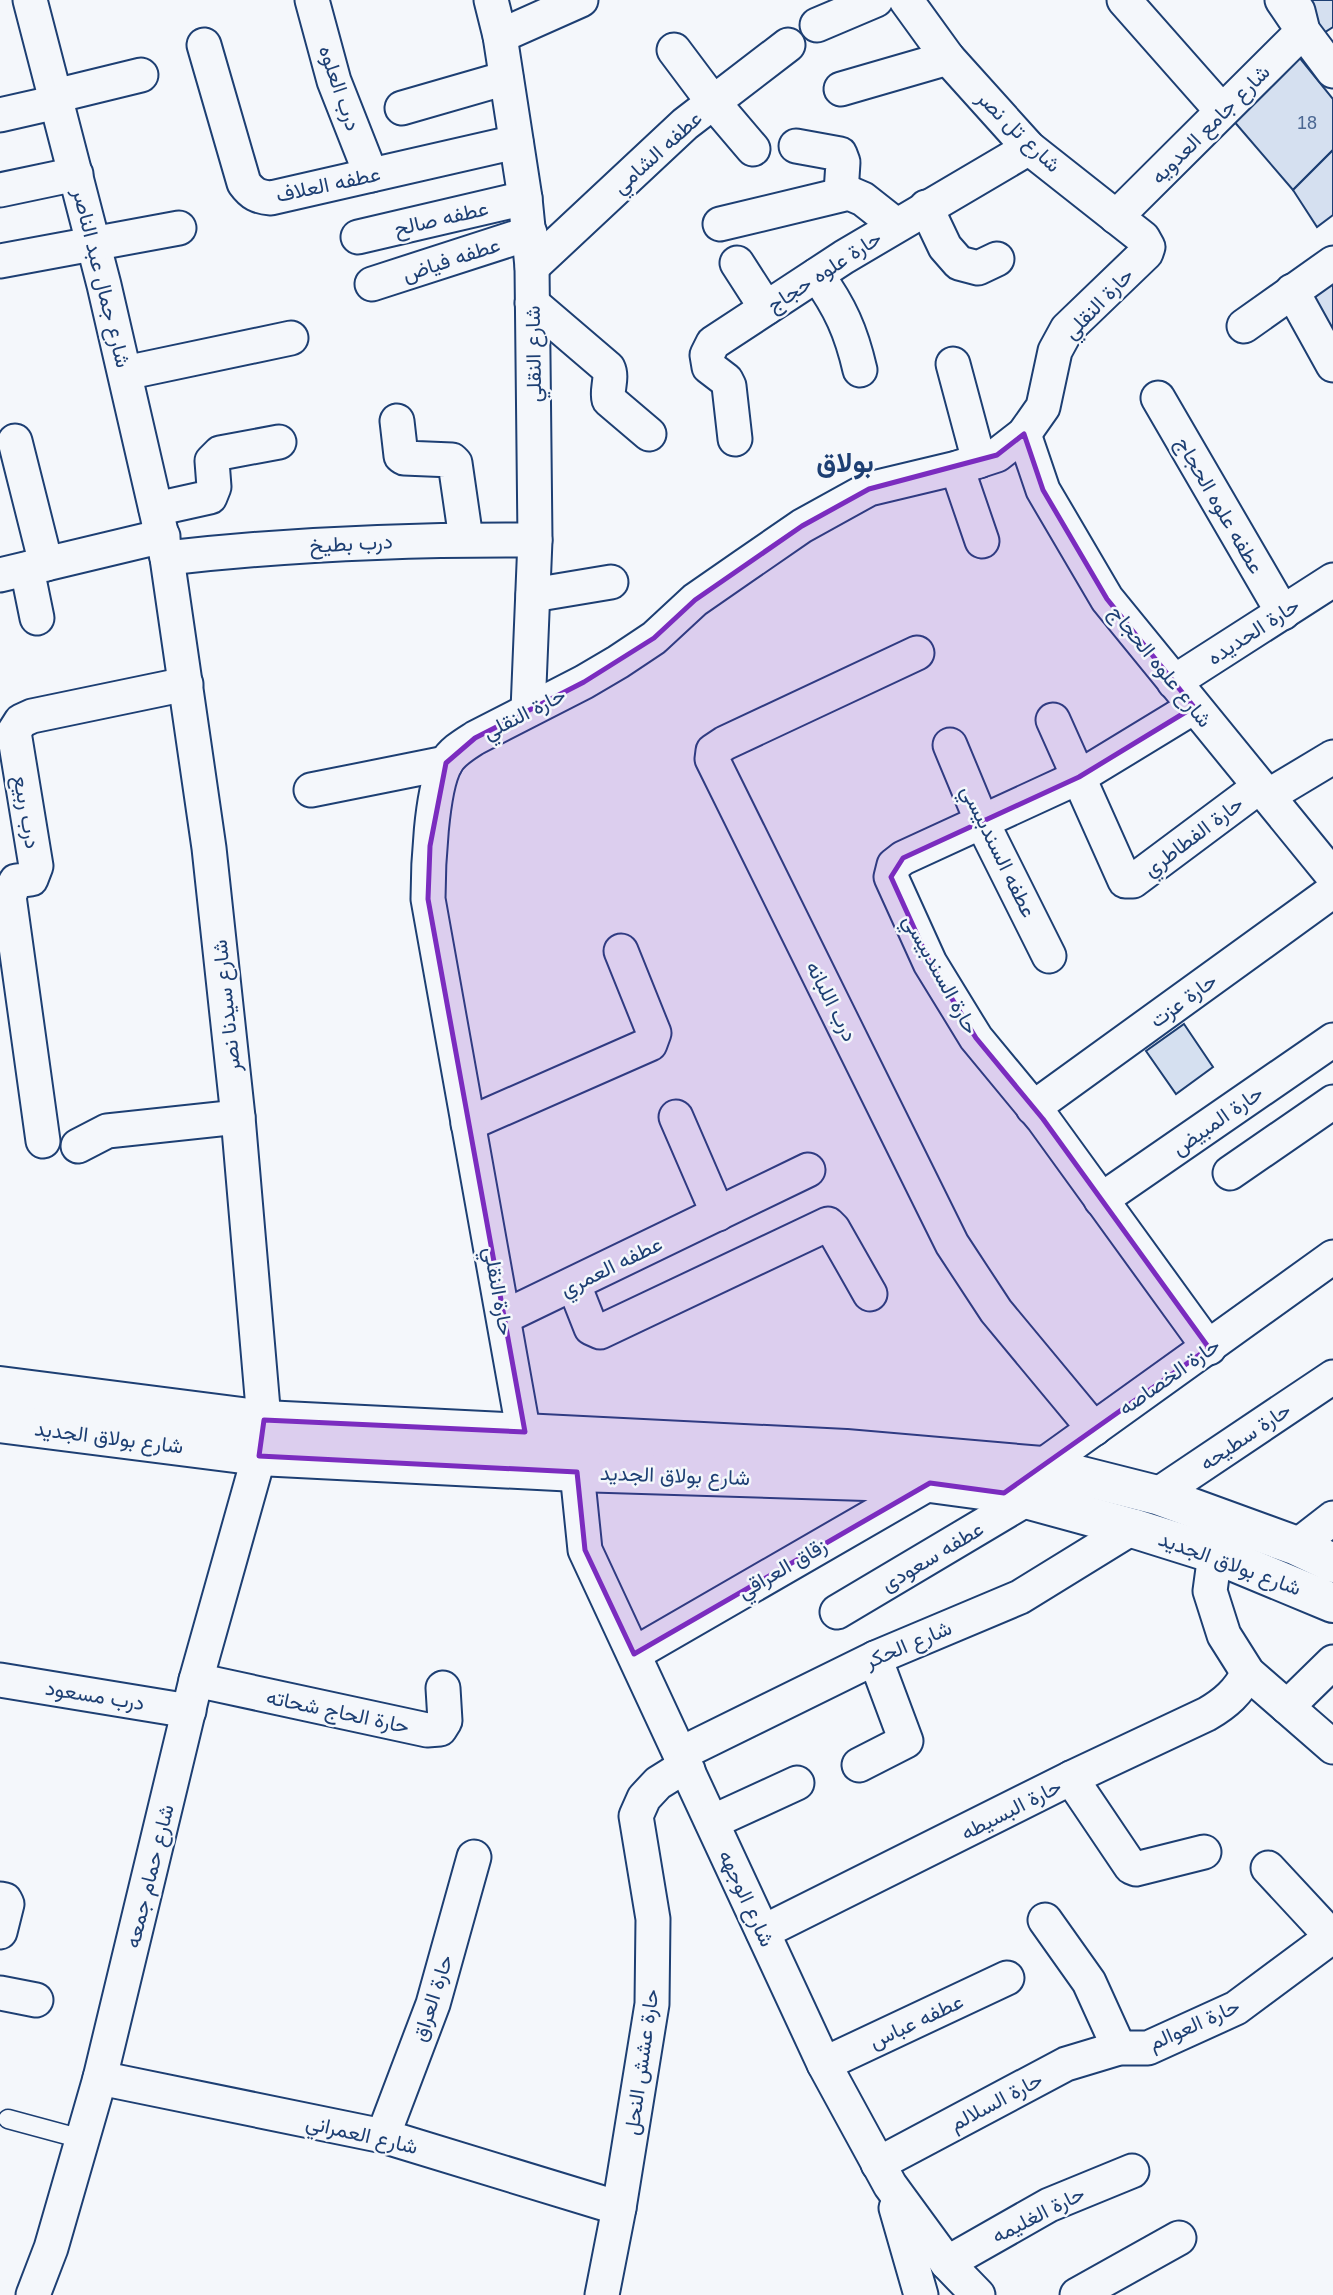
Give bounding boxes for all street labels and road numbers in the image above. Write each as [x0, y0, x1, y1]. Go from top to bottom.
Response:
street label: درب العلوه [313, 42, 365, 134]
street label: شارع جامع العدويه [1146, 60, 1276, 190]
street label: شارع تل نصر [970, 85, 1066, 179]
street label: عطفه الشامي [608, 106, 710, 202]
street label: عطفه العلاف [274, 162, 382, 206]
street label: شارع جمال عبد الناصر [66, 185, 135, 370]
street label: عطفه صالح [392, 196, 491, 243]
street label: حارة علوه حجاج [763, 226, 887, 319]
street label: عطفه فياض [399, 232, 503, 287]
street label: حارة النقلي [1059, 263, 1142, 347]
street label: شارع النقلي [521, 305, 551, 403]
street label: عطفه علوه الحجاج [1169, 433, 1268, 579]
street label: درب بطيخ [309, 529, 393, 560]
street label: حارة الحديده [1203, 593, 1304, 671]
street label: شارع علوه الحجاج [1103, 601, 1217, 733]
street label: حارة النقلي [479, 682, 572, 749]
street label: درب ربيع [6, 774, 45, 851]
street label: عطفه السندبيسي [952, 781, 1041, 924]
street label: حارة الفطاطري [1139, 791, 1251, 886]
street label: حارة السندبيسي [894, 910, 983, 1041]
street label: شارع سيدنا نصر [208, 938, 247, 1074]
street label: درب اللبانه [800, 957, 862, 1046]
street label: حارة عزت [1145, 968, 1222, 1033]
street label: حارة المبيض [1167, 1080, 1268, 1161]
street label: عطفه العمري [556, 1232, 668, 1306]
street label: حارة النقلي [474, 1245, 518, 1338]
street label: حارة الخصاصه [1114, 1333, 1225, 1421]
street label: حارة سطيحه [1195, 1397, 1296, 1476]
street label: شارع بولاق الجديد [33, 1416, 185, 1461]
street label: شارع بولاق الجديد [600, 1461, 750, 1492]
street label: عطفه سعودى [877, 1517, 988, 1597]
street label: شارع بولاق الجديد [1155, 1527, 1304, 1602]
street label: زقاق العراقي [733, 1533, 834, 1608]
street label: شارع الحكر [860, 1615, 956, 1676]
street label: درب مسعود [43, 1676, 146, 1716]
street label: حارة الحاج شحاته [264, 1685, 412, 1740]
street label: حارة البسيطه [957, 1774, 1066, 1846]
street label: شارع حمام جمعه [120, 1802, 181, 1951]
street label: شارع الوجهه [712, 1846, 779, 1951]
street label: حارة العراق [407, 1952, 459, 2045]
street label: حارة عشش النحل [619, 1987, 665, 2137]
street label: عطفه عباس [865, 1989, 967, 2054]
street label: حارة العوالم [1145, 1994, 1244, 2057]
street label: حارة السلالم [946, 2067, 1048, 2138]
street label: شارع العمراني [302, 2110, 420, 2164]
street label: حارة الغليمه [988, 2181, 1089, 2249]

